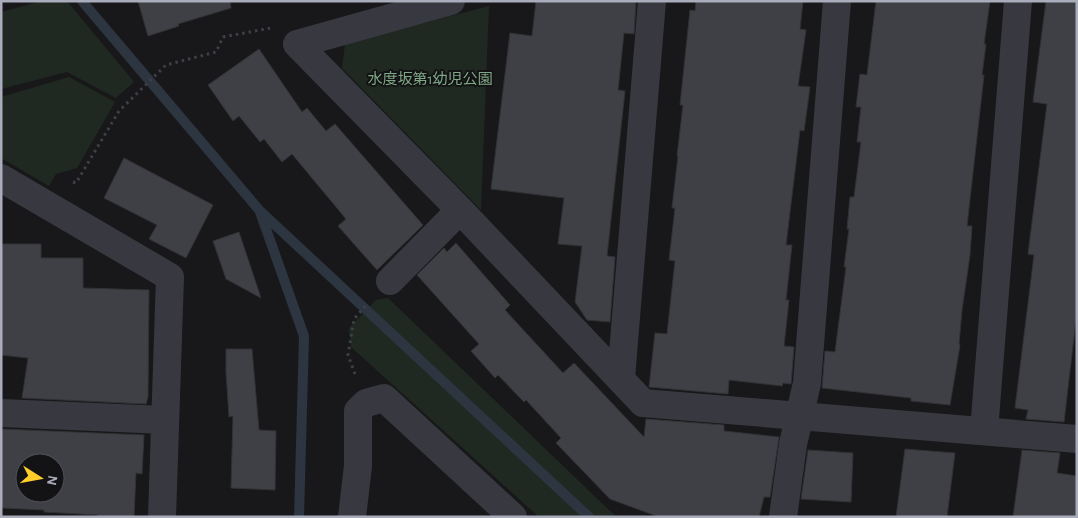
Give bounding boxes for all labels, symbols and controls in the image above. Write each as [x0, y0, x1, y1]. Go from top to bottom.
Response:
park label: 水度坂第1幼児公園 [367, 71, 493, 87]
north arrow [15, 453, 65, 503]
text: N [44, 474, 60, 486]

